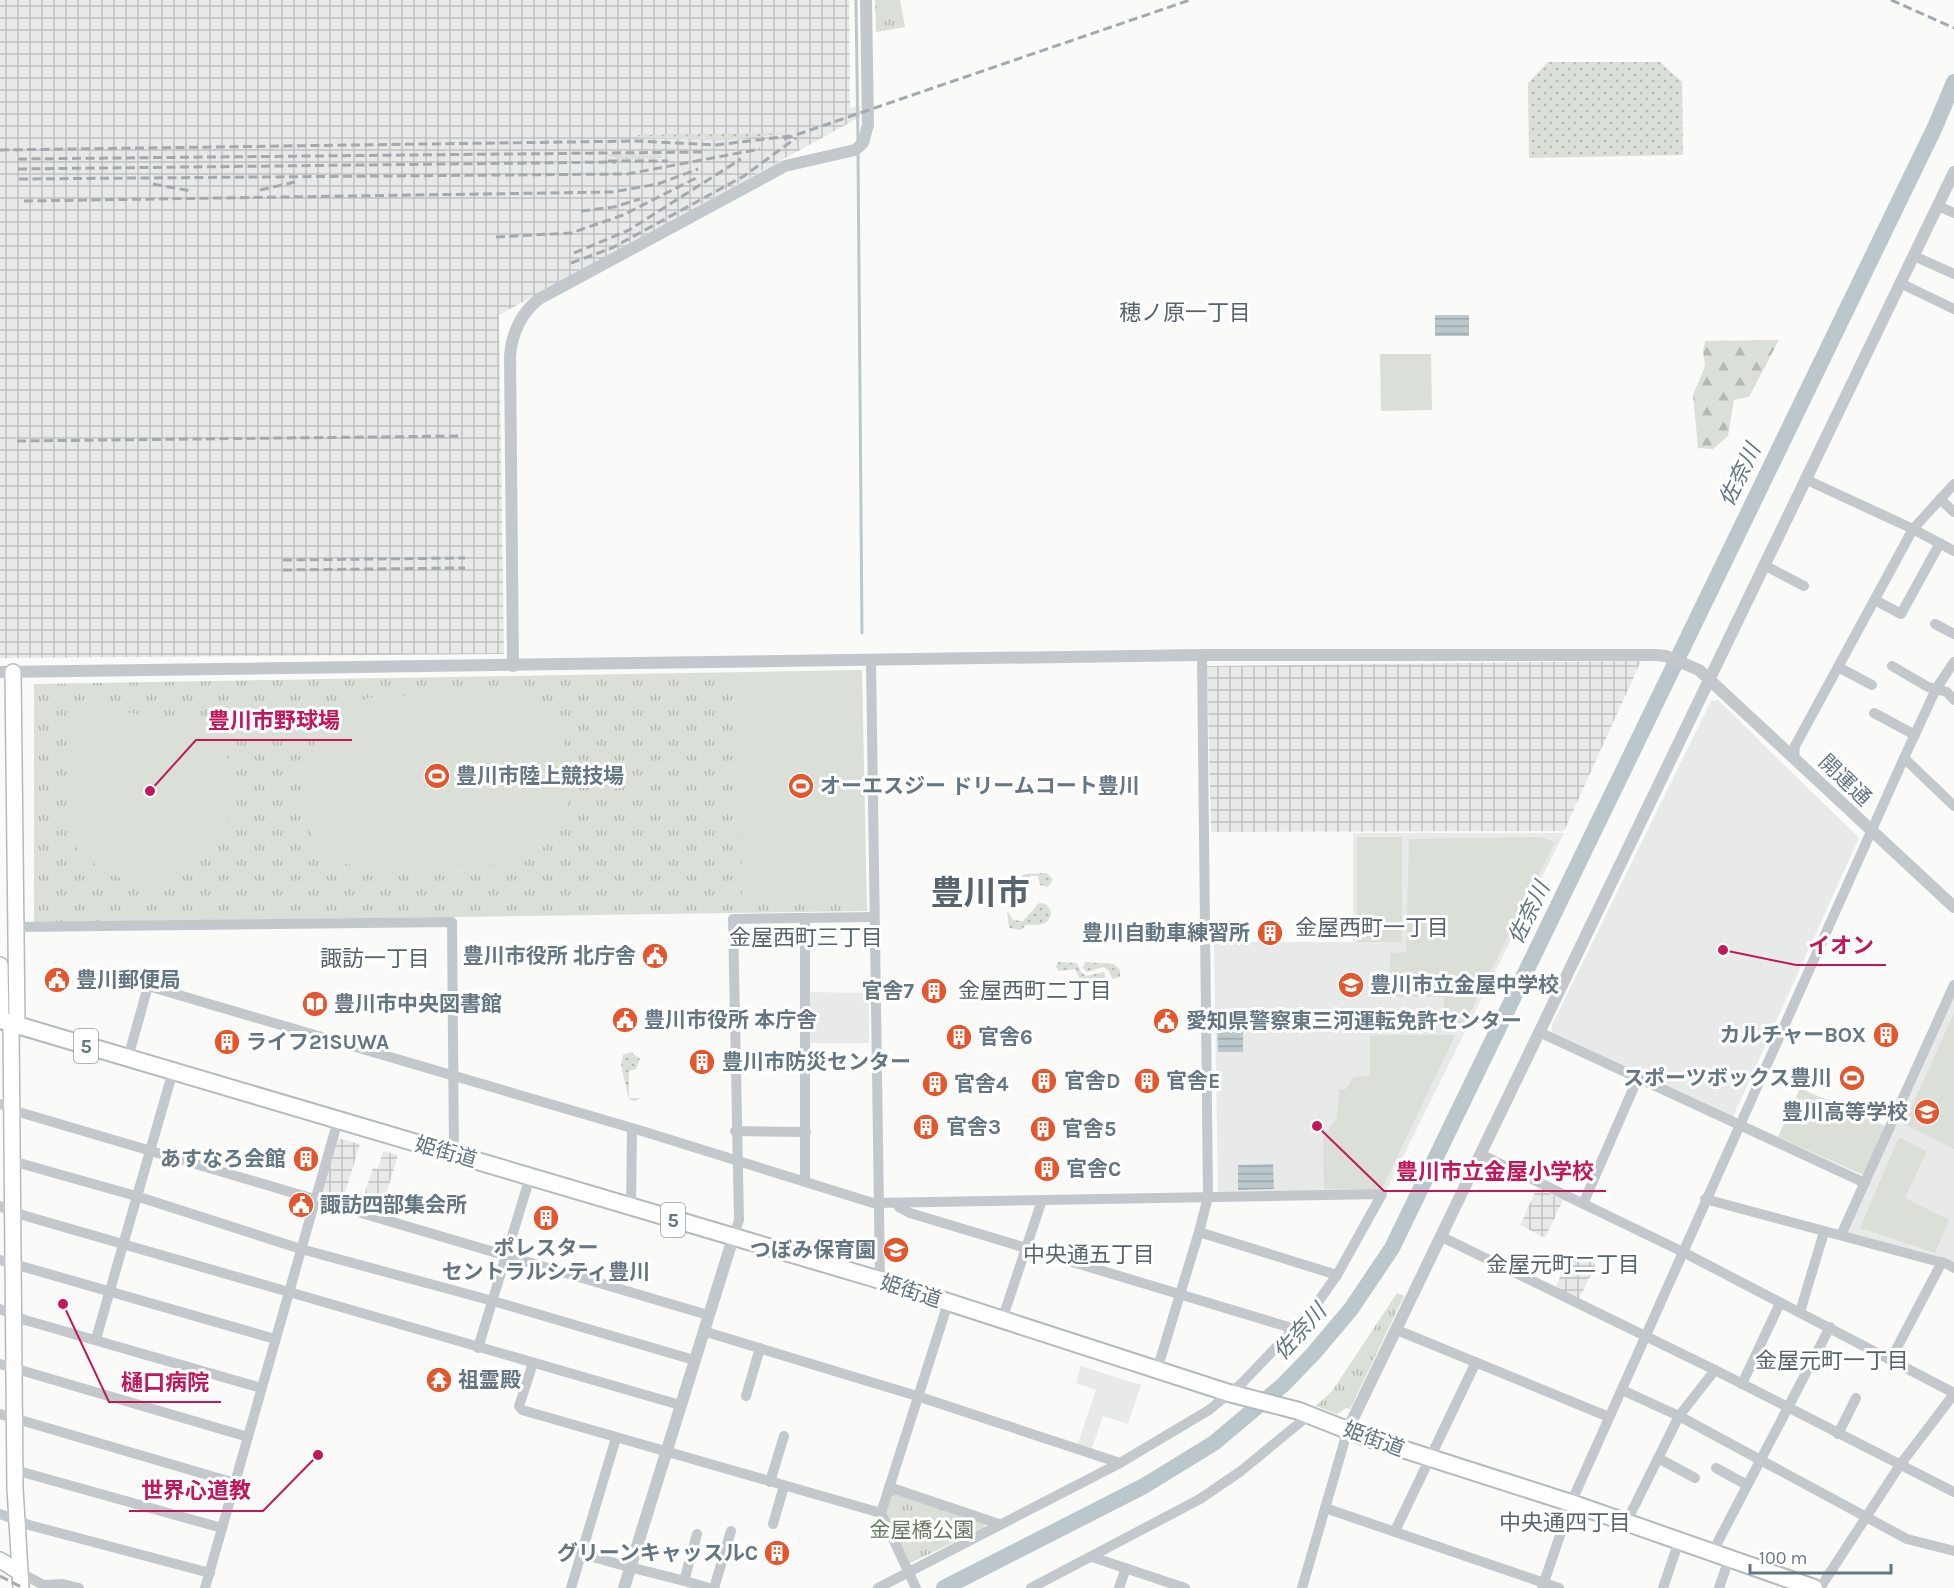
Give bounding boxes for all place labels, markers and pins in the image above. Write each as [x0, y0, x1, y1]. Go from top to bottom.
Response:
callout: 豊川市野球場 [196, 700, 352, 740]
sports icon: 豊川市陸上競技場 [422, 761, 452, 791]
place label: 豊川市陸上競技場 [456, 764, 624, 788]
sports icon: オーエスジー ドリームコート豊川 [786, 771, 816, 801]
place label: オーエスジー ドリームコート豊川 [820, 774, 1140, 798]
building icon: 豊川自動車練習所 [1255, 918, 1285, 948]
place label: 豊川自動車練習所 [1082, 921, 1250, 945]
callout: イオン [1796, 925, 1886, 965]
public building icon: 豊川市役所 北庁舎 [640, 941, 670, 971]
place label: 豊川市役所 北庁舎 [463, 944, 636, 968]
public building icon: 豊川郵便局 [42, 965, 72, 995]
place label: 豊川郵便局 [76, 968, 181, 992]
school or university icon: 豊川市立金屋中学校 [1336, 970, 1366, 1000]
place label: 豊川市立金屋中学校 [1370, 973, 1559, 997]
building icon: 官舎7 [919, 976, 949, 1006]
place label: 官舎7 [862, 979, 915, 1003]
library icon: 豊川市中央図書館 [300, 989, 330, 1019]
place label: 豊川市中央図書館 [334, 992, 502, 1016]
public building icon: 豊川市役所 本庁舎 [610, 1005, 640, 1035]
public building icon: 愛知県警察東三河運転免許センター [1151, 1006, 1181, 1036]
place label: 豊川市役所 本庁舎 [644, 1008, 817, 1032]
place label: 愛知県警察東三河運転免許センター [1186, 1009, 1522, 1033]
building icon: カルチャーBOX [1871, 1020, 1901, 1050]
building icon: 官舎6 [944, 1022, 974, 1052]
place label: カルチャーBOX [1719, 1023, 1866, 1047]
place label: 官舎6 [978, 1025, 1033, 1049]
building icon: ライフ21SUWA [212, 1027, 242, 1057]
place label: ライフ21SUWA [246, 1030, 389, 1054]
building icon: 豊川市防災センター [687, 1047, 717, 1077]
place label: 豊川市防災センター [722, 1050, 911, 1074]
sports icon: スポーツボックス豊川 [1837, 1063, 1867, 1093]
building icon: 官舎D [1029, 1066, 1059, 1096]
building icon: 官舎E [1132, 1066, 1162, 1096]
place label: スポーツボックス豊川 [1623, 1066, 1832, 1090]
building icon: 官舎4 [920, 1069, 950, 1099]
place label: 官舎D [1064, 1069, 1120, 1093]
place label: 官舎E [1166, 1069, 1220, 1093]
place label: 官舎4 [954, 1072, 1009, 1096]
school or university icon: 豊川高等学校 [1912, 1097, 1942, 1127]
place label: 豊川高等学校 [1782, 1100, 1908, 1124]
building icon: 官舎3 [911, 1112, 941, 1142]
building icon: 官舎5 [1028, 1114, 1058, 1144]
place label: 官舎3 [946, 1115, 1001, 1139]
place label: 官舎5 [1062, 1117, 1116, 1141]
building icon: あすなろ会館 [291, 1144, 321, 1174]
place label: あすなろ会館 [160, 1147, 286, 1171]
callout: 豊川市立金屋小学校 [1384, 1151, 1606, 1191]
building icon: 官舎C [1032, 1154, 1062, 1184]
place label: 官舎C [1066, 1157, 1121, 1181]
public building icon: 諏訪四部集会所 [286, 1190, 316, 1220]
place label: 諏訪四部集会所 [320, 1193, 467, 1217]
building icon: ポレスター セントラルシティ豊川 [531, 1203, 561, 1233]
school or university icon: つぼみ保育園 [881, 1235, 911, 1265]
place label: ポレスター セントラルシティ豊川 [442, 1236, 650, 1284]
place label: つぼみ保育園 [750, 1238, 876, 1262]
callout: 樋口病院 [109, 1362, 221, 1402]
temple icon: 祖霊殿 [424, 1365, 454, 1395]
place label: 祖霊殿 [458, 1368, 521, 1392]
callout: 世界心道教 [129, 1471, 263, 1511]
building icon: グリーンキャッスルC [762, 1538, 792, 1568]
place label: グリーンキャッスルC [557, 1541, 758, 1565]

